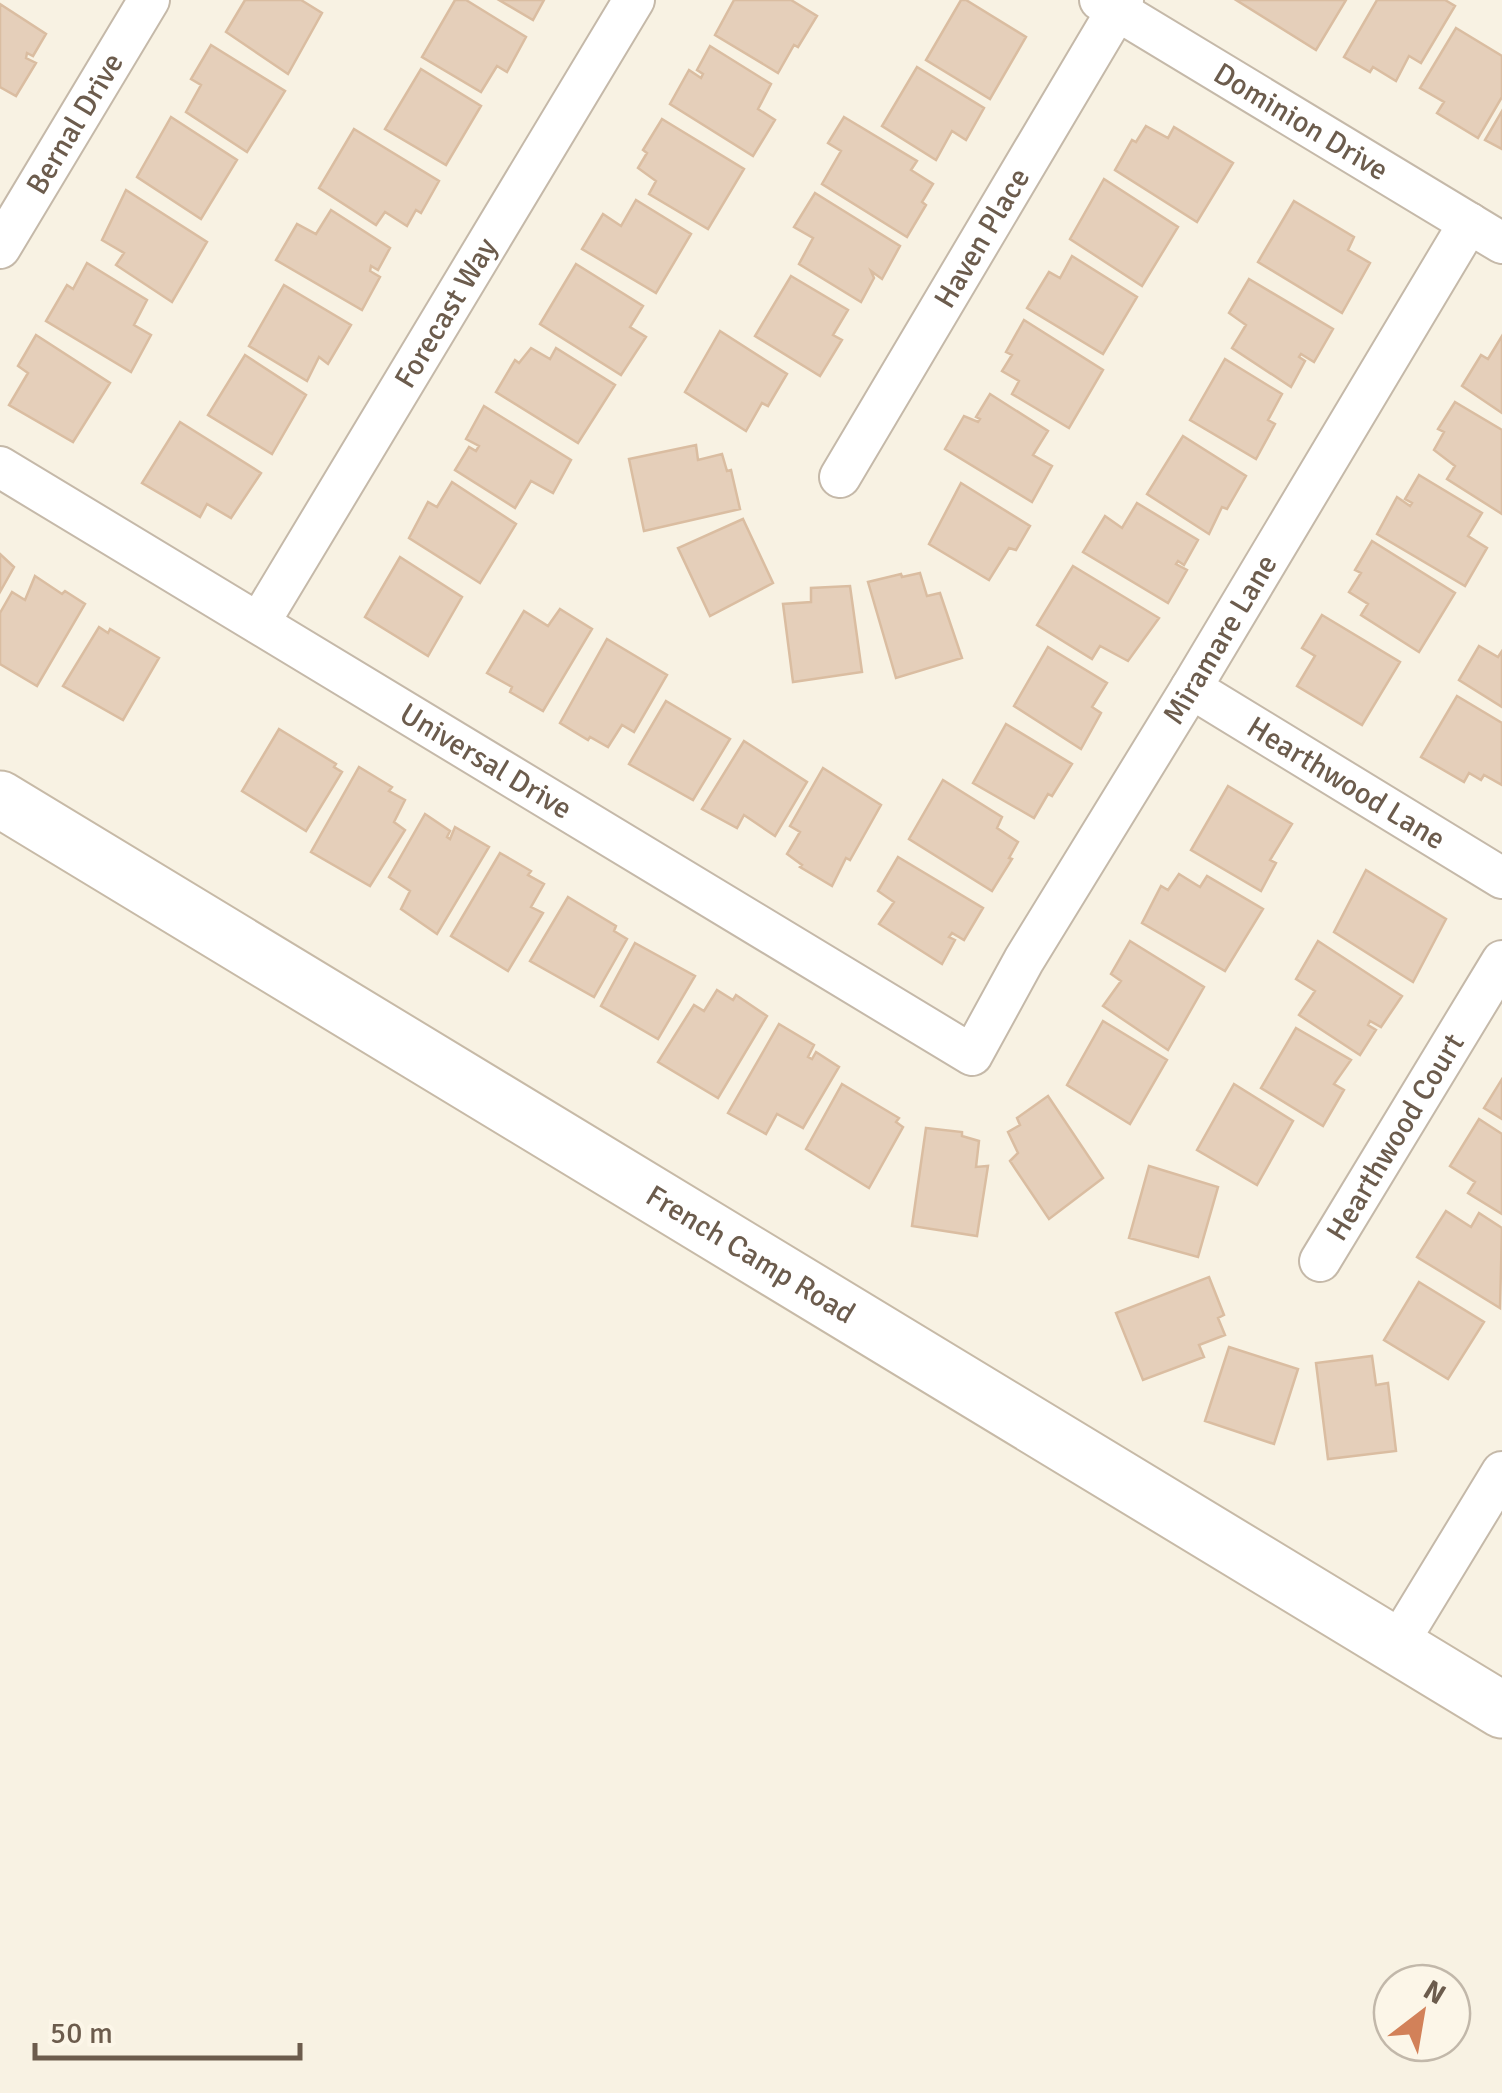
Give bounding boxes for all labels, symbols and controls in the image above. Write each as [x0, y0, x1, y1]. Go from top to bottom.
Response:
street label: Bernal Drive [18, 46, 131, 201]
street label: Dominion Drive [1207, 55, 1395, 188]
street label: Haven Place [926, 161, 1038, 315]
street label: Forecast Way [386, 231, 505, 395]
street label: Miramare Lane [1155, 548, 1285, 731]
street label: Universal Drive [393, 695, 579, 827]
street label: Hearthwood Lane [1240, 708, 1452, 857]
street label: Hearthwood Court [1318, 1027, 1472, 1247]
street label: French Camp Road [639, 1177, 862, 1332]
north arrow [1372, 1963, 1472, 2063]
text: N [1417, 1973, 1451, 2012]
scale bar [35, 1998, 300, 2060]
text: 50 m [50, 2015, 113, 2052]

